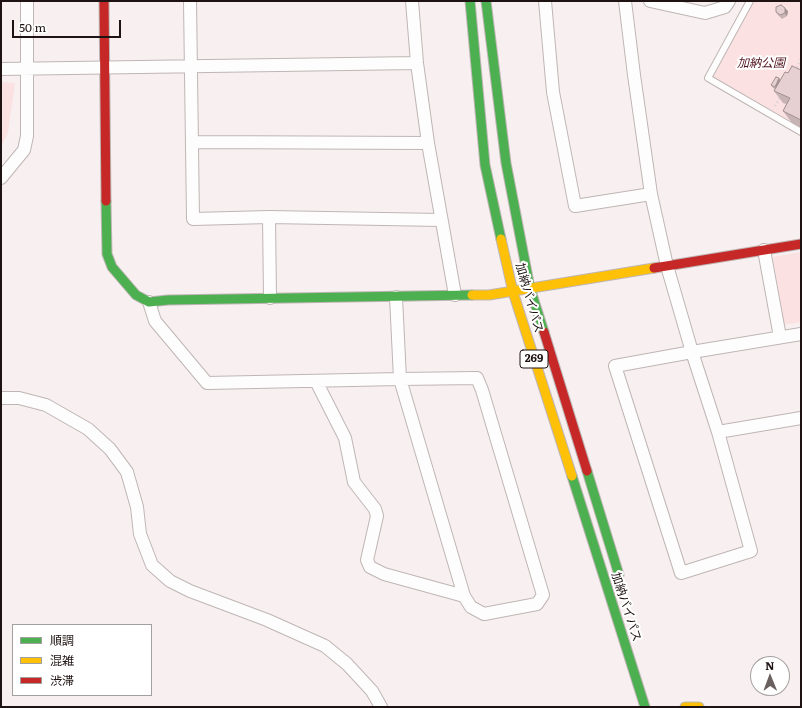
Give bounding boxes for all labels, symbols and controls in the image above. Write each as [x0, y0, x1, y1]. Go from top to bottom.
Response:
scale bar [14, 12, 123, 38]
text: 50 m [19, 18, 46, 36]
park label: 加納公園 [737, 56, 785, 70]
street label: 加納バイパス [512, 261, 546, 335]
road number: 269 [520, 350, 548, 368]
street label: 加納バイパス [608, 571, 644, 643]
legend [12, 624, 152, 696]
text: 順調 [50, 631, 74, 649]
text: 混雑 [50, 651, 74, 669]
north arrow [750, 656, 790, 696]
text: N [765, 657, 775, 673]
text: 渋滞 [50, 671, 74, 689]

